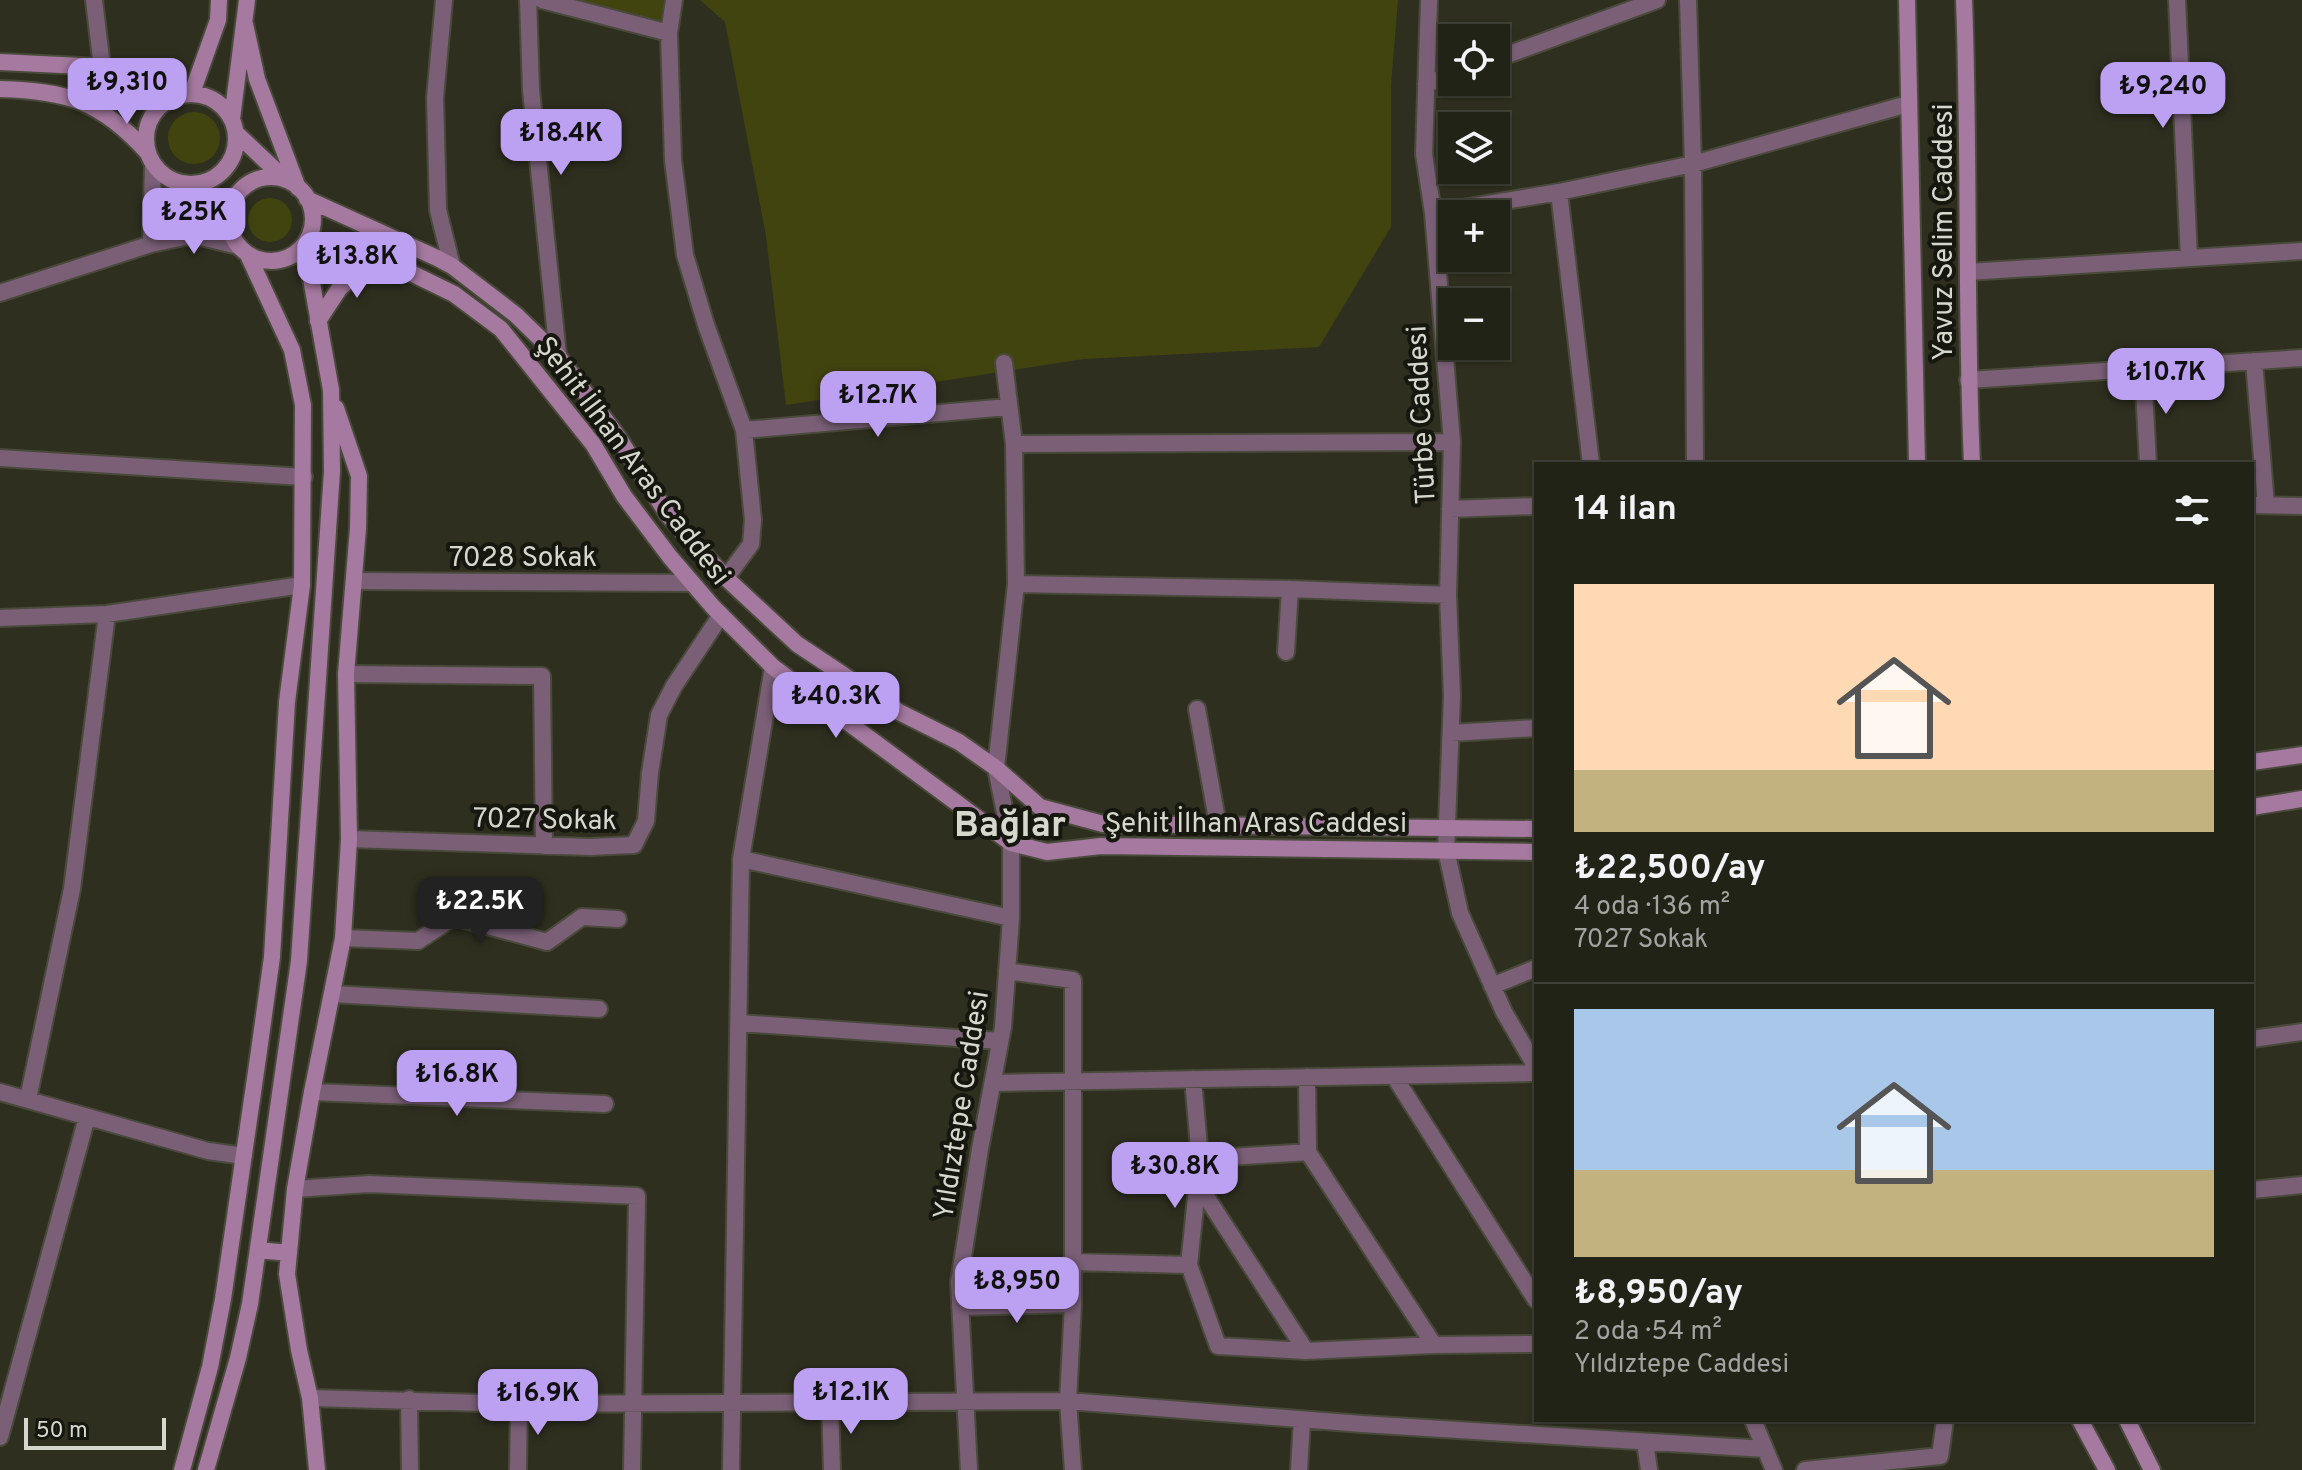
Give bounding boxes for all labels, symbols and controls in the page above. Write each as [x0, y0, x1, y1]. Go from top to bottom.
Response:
map controls [1438, 24, 1510, 360]
button: locate [1438, 24, 1510, 96]
pin: ₺9,310 [62, 58, 192, 126]
pin: ₺9,240 [2098, 62, 2228, 130]
text: ₺9,310 [86, 67, 168, 100]
text: ₺9,240 [2118, 71, 2208, 104]
street label: Yavuz Selim Caddesi [1927, 103, 1963, 361]
pin: ₺18.4K [496, 109, 626, 177]
button: layers [1438, 112, 1510, 184]
text: ₺18.4K [519, 118, 603, 151]
pin: ₺25K [147, 188, 241, 256]
text: ₺25K [160, 197, 228, 230]
button: + [1438, 200, 1510, 272]
pin: ₺13.8K [292, 232, 422, 300]
text: ₺13.8K [315, 241, 399, 274]
button: − [1438, 288, 1510, 360]
street label: Türbe Caddesi [1400, 324, 1446, 505]
street label: Şehit İlhan Aras Caddesi [526, 330, 738, 593]
pin: ₺10.7K [2101, 348, 2231, 416]
text: ₺10.7K [2126, 357, 2207, 390]
pin: ₺12.7K [813, 371, 943, 439]
text: ₺12.7K [838, 380, 918, 413]
icon: filters [2170, 488, 2214, 532]
text: 14 ilan [1574, 489, 1677, 532]
street label: 7028 Sokak [449, 541, 597, 577]
icon: home [1822, 636, 1966, 780]
pin: ₺40.3K [771, 672, 901, 740]
text: ₺40.3K [790, 681, 882, 714]
street label: 7027 Sokak [472, 802, 617, 840]
district label: Bağlar [954, 804, 1066, 850]
street label: Şehit İlhan Aras Caddesi [1105, 806, 1407, 843]
text: ₺22,500/ay [1574, 848, 1766, 891]
pin: ₺22.5K [415, 877, 545, 945]
text: ₺22.5K [435, 886, 525, 919]
text: 4 oda · 136 m² [1574, 891, 1730, 924]
text: 7027 Sokak [1574, 924, 1708, 957]
street label: Yıldıztepe Caddesi [927, 988, 999, 1223]
pin: ₺16.8K [392, 1050, 522, 1118]
text: ₺16.8K [415, 1059, 499, 1092]
icon: home [1822, 1061, 1966, 1205]
pin: ₺30.8K [1110, 1142, 1240, 1210]
text: ₺30.8K [1130, 1151, 1220, 1184]
pin: ₺8,950 [952, 1257, 1082, 1325]
text: ₺8,950 [973, 1266, 1061, 1299]
text: ₺8,950/ay [1574, 1273, 1743, 1316]
text: 2 oda · 54 m² [1574, 1316, 1722, 1349]
text: Yıldıztepe Caddesi [1574, 1349, 1789, 1382]
pin: ₺12.1K [786, 1368, 916, 1436]
pin: ₺16.9K [473, 1369, 603, 1437]
text: ₺12.1K [812, 1377, 890, 1410]
text: ₺16.9K [496, 1378, 580, 1411]
scale bar [24, 1414, 166, 1450]
text: 50 m [36, 1418, 88, 1445]

